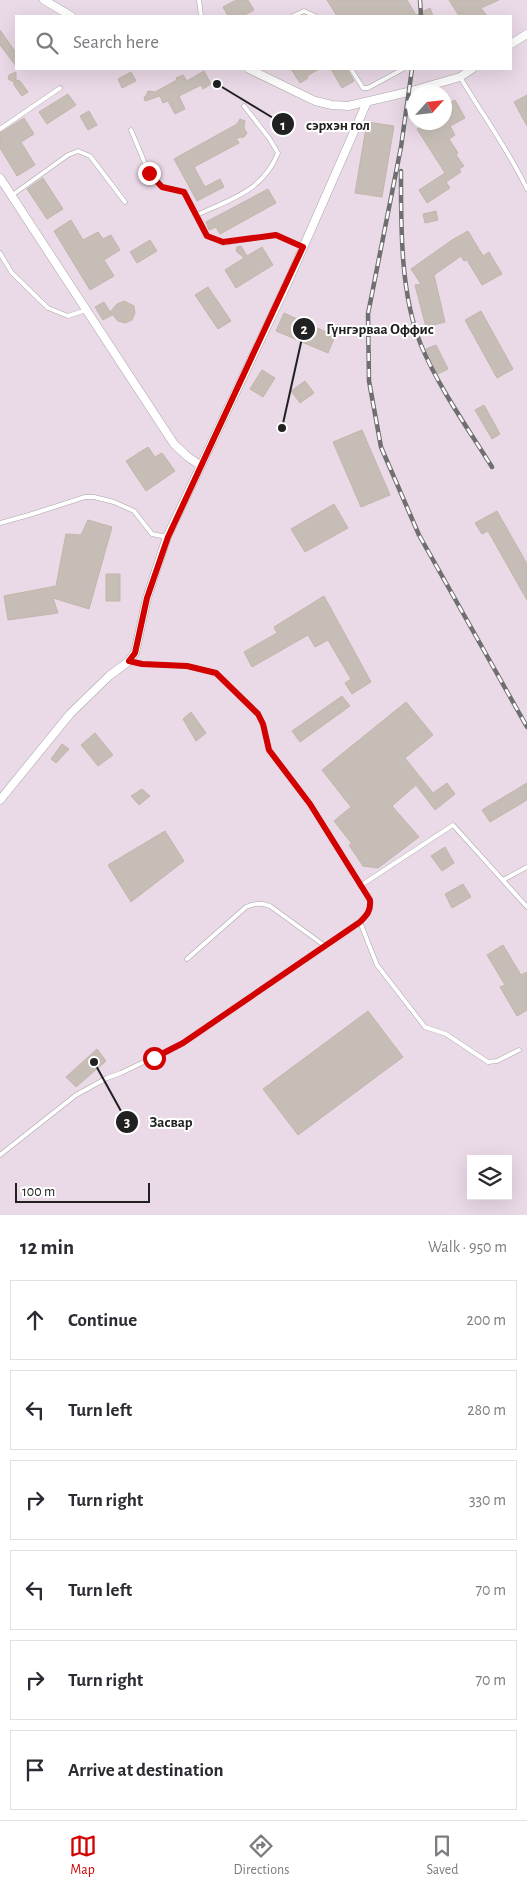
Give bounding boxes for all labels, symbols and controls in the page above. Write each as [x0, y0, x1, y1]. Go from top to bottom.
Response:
search box [15, 15, 512, 70]
icon: search [33, 29, 61, 57]
text: Search here [73, 33, 159, 52]
north arrow [407, 85, 452, 130]
callout: сэрхэн гол [271, 109, 380, 139]
text: 1 [280, 118, 286, 133]
text: сэрхэн гол [306, 118, 370, 133]
route end [138, 162, 161, 185]
callout: Гүнгэрваа Оффис [291, 314, 444, 344]
text: 2 [300, 322, 308, 337]
text: Гүнгэрваа Оффис [326, 322, 434, 337]
route start [143, 1047, 166, 1070]
callout: Засвар [114, 1107, 203, 1137]
text: 3 [124, 1115, 130, 1130]
text: Засвар [149, 1115, 193, 1130]
map controls [467, 1155, 512, 1200]
button: layers [467, 1155, 512, 1200]
scale bar [15, 1180, 150, 1203]
text: 100 m [22, 1185, 55, 1199]
text: 12 min [20, 1237, 74, 1258]
text: Walk · 950 m [428, 1239, 507, 1255]
icon: ahead [21, 1306, 49, 1334]
text: Continue [68, 1311, 137, 1330]
text: 200 m [466, 1312, 506, 1328]
icon: left [21, 1396, 49, 1424]
text: Turn left [68, 1401, 132, 1420]
text: 280 m [467, 1402, 506, 1418]
icon: right [21, 1486, 49, 1514]
text: Turn right [68, 1491, 143, 1510]
text: 330 m [469, 1492, 506, 1508]
icon: left [21, 1576, 49, 1604]
text: Turn left [68, 1581, 132, 1600]
text: 70 m [475, 1582, 506, 1598]
icon: right [21, 1666, 49, 1694]
text: Turn right [68, 1671, 143, 1690]
text: 70 m [475, 1672, 506, 1688]
icon: arrive [21, 1756, 49, 1784]
text: Arrive at destination [68, 1761, 224, 1780]
tab: Map [69, 1832, 97, 1879]
tab: Directions [234, 1832, 289, 1879]
tab: Saved [426, 1832, 458, 1879]

